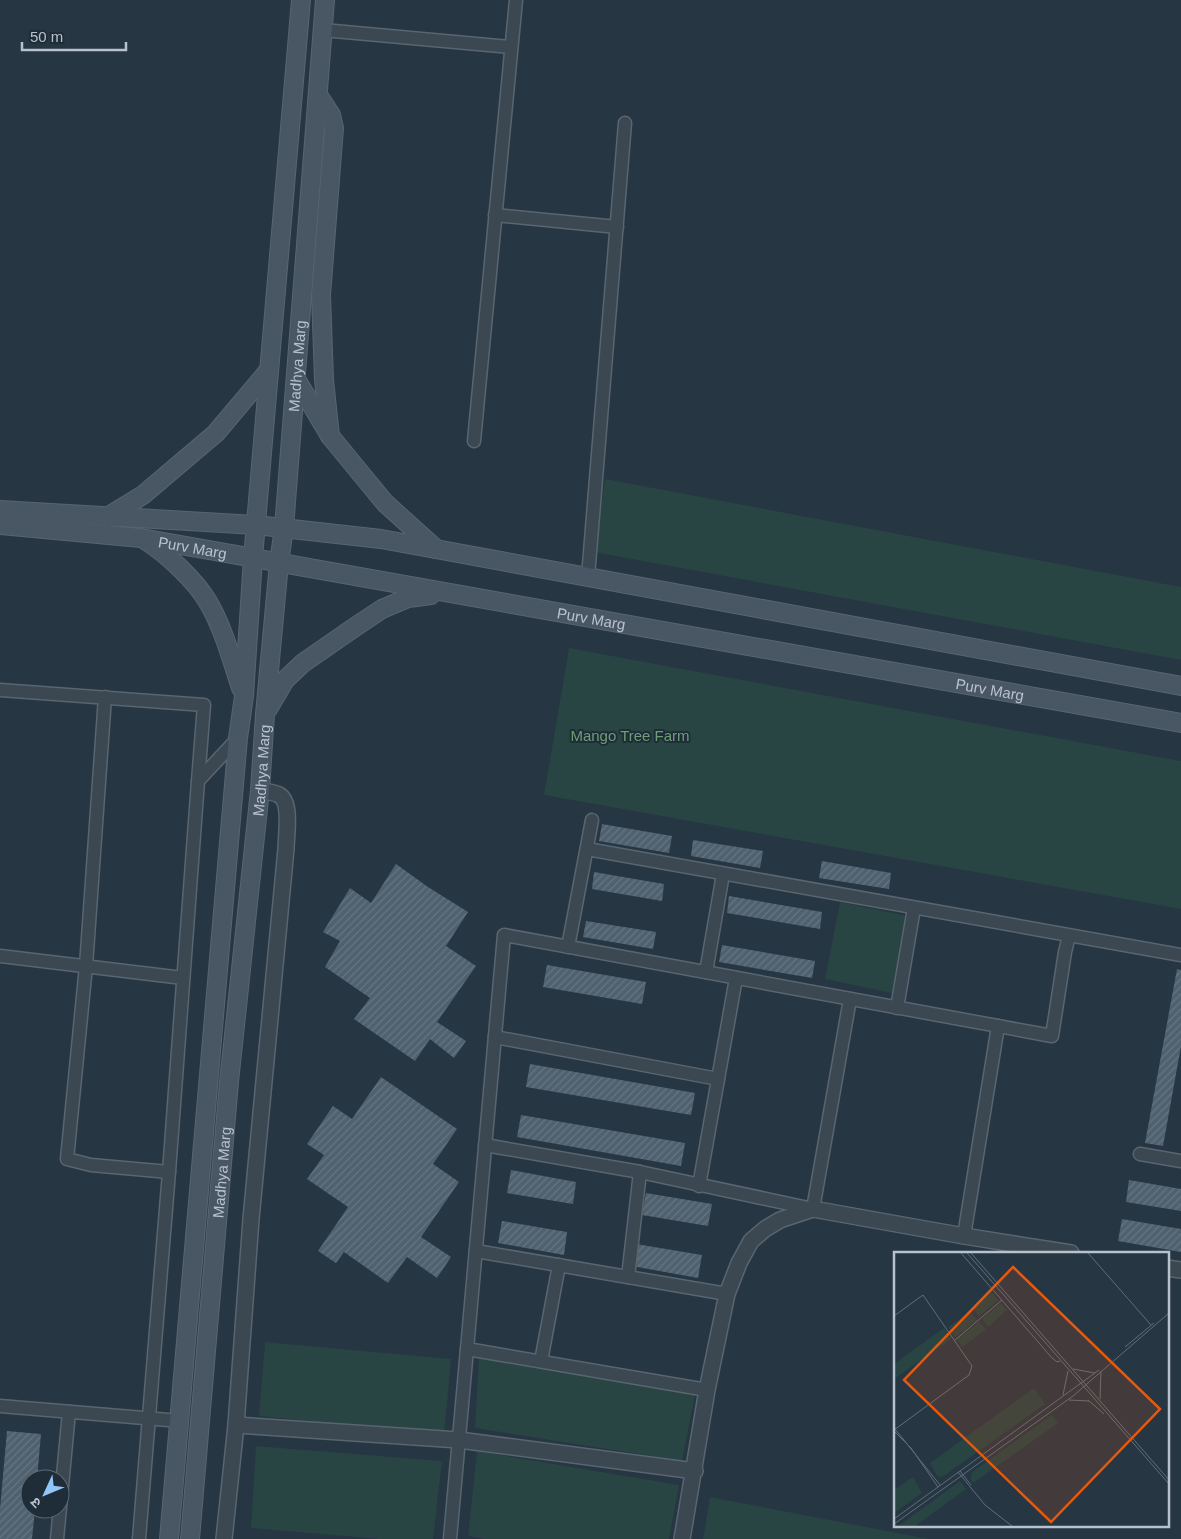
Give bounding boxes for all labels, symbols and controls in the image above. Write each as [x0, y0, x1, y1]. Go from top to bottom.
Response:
scale bar [22, 20, 126, 52]
text: 50 m [30, 28, 63, 45]
street label: Madhya Marg [285, 320, 309, 412]
street label: Purv Marg [157, 533, 228, 562]
street label: Purv Marg [556, 604, 627, 633]
street label: Purv Marg [955, 675, 1026, 703]
street label: Madhya Marg [249, 724, 273, 817]
park label: Mango Tree Farm [570, 727, 690, 744]
street label: Madhya Marg [209, 1126, 234, 1219]
inset map [894, 1252, 1168, 1526]
north arrow [20, 1469, 70, 1519]
text: उ [26, 1494, 44, 1512]

